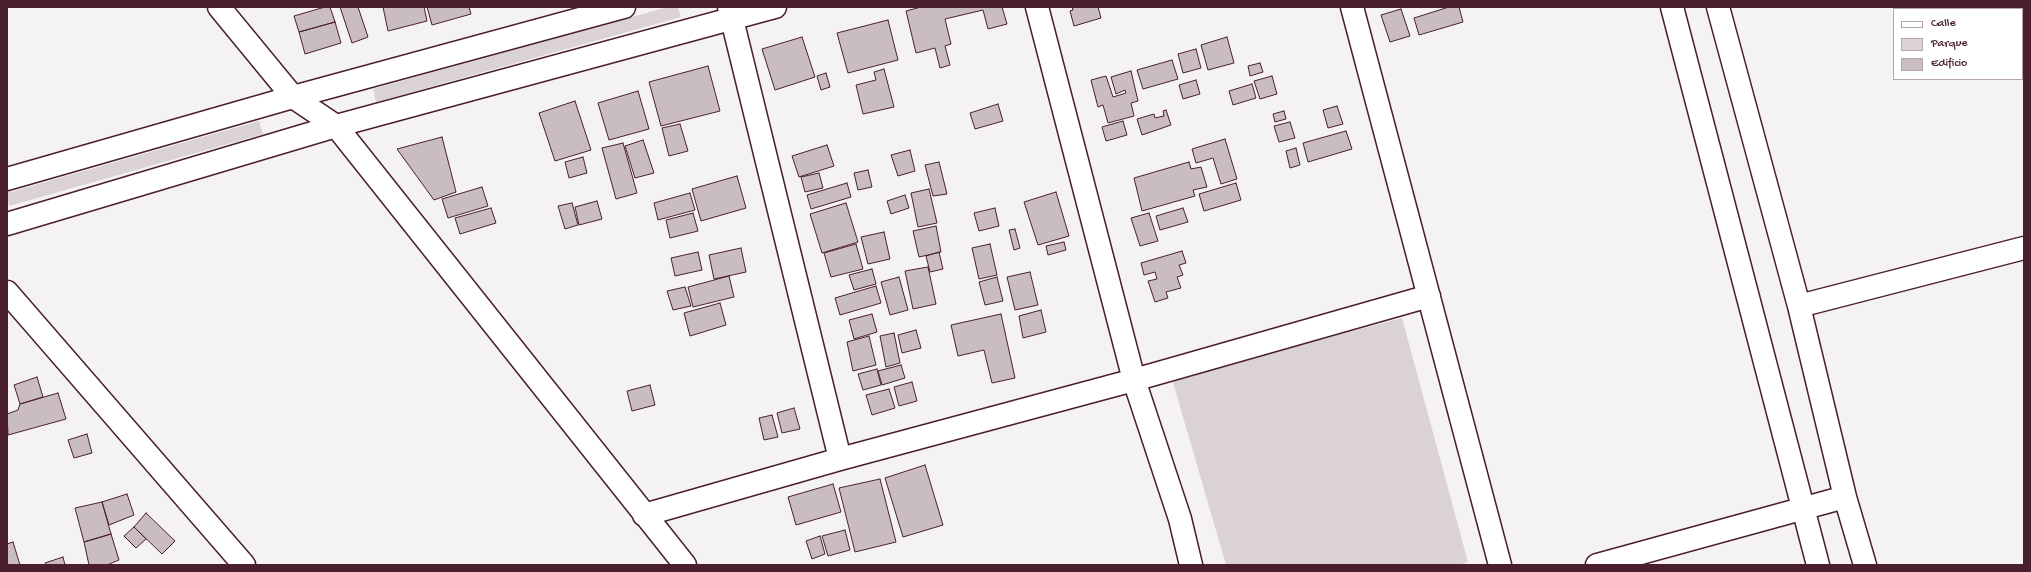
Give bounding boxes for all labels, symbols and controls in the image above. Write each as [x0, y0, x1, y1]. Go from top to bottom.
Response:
legend [1893, 8, 2023, 80]
text: Calle [1931, 17, 1956, 31]
text: Parque [1931, 37, 1968, 51]
text: Edificio [1931, 57, 1967, 71]

